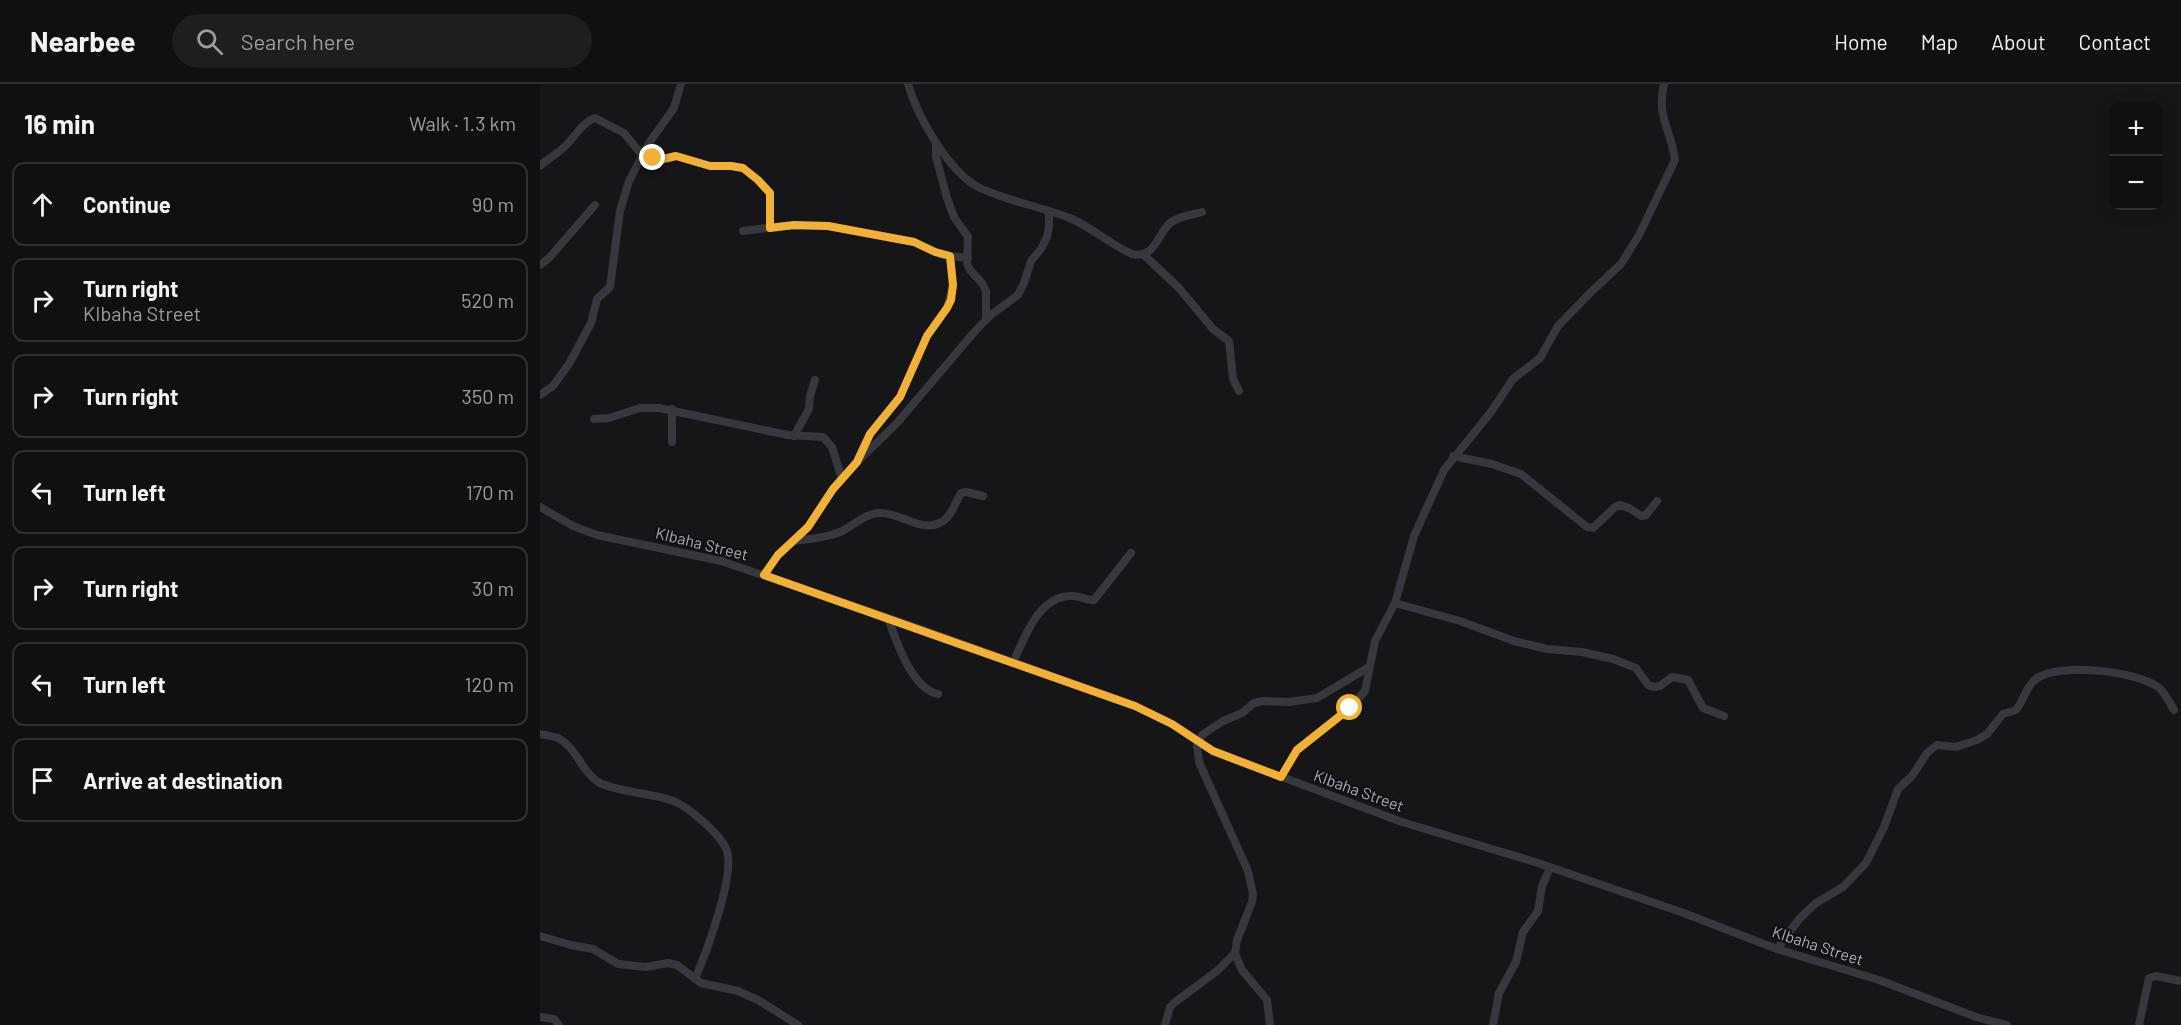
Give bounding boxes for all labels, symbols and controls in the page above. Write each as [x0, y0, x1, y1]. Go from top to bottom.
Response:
search box [172, 14, 592, 68]
text: Nearbee [30, 24, 136, 58]
icon: search [193, 25, 226, 58]
text: Search here [241, 28, 355, 54]
text: Home [1834, 29, 1888, 54]
text: Map [1921, 29, 1958, 54]
text: About [1991, 29, 2046, 54]
text: Contact [2079, 29, 2151, 54]
map controls [2109, 102, 2163, 210]
button: + [2109, 102, 2163, 156]
text: 16 min [24, 108, 95, 139]
text: Walk · 1.3 km [409, 111, 516, 135]
route end [639, 144, 665, 170]
button: − [2109, 156, 2163, 210]
icon: ahead [26, 188, 59, 221]
text: Continue [83, 191, 171, 217]
text: 90 m [472, 192, 514, 216]
text: Turn right [83, 275, 178, 301]
icon: right [26, 284, 59, 317]
text: 520 m [461, 288, 514, 312]
text: KIbaha Street [83, 301, 201, 325]
icon: right [26, 380, 59, 413]
text: Turn right [83, 383, 178, 409]
text: 350 m [462, 384, 514, 408]
icon: left [26, 476, 59, 509]
text: Turn left [83, 479, 166, 505]
text: 170 m [466, 480, 514, 504]
street label: KIbaha Street [654, 522, 750, 564]
icon: right [26, 572, 59, 605]
text: Turn right [83, 575, 178, 601]
text: 30 m [472, 576, 514, 600]
icon: left [26, 668, 59, 701]
text: Turn left [83, 671, 166, 697]
text: 120 m [464, 672, 514, 696]
route start [1336, 694, 1362, 720]
icon: arrive [26, 764, 59, 797]
street label: KIbaha Street [1311, 765, 1407, 815]
text: Arrive at destination [83, 767, 282, 793]
street label: KIbaha Street [1770, 921, 1866, 969]

